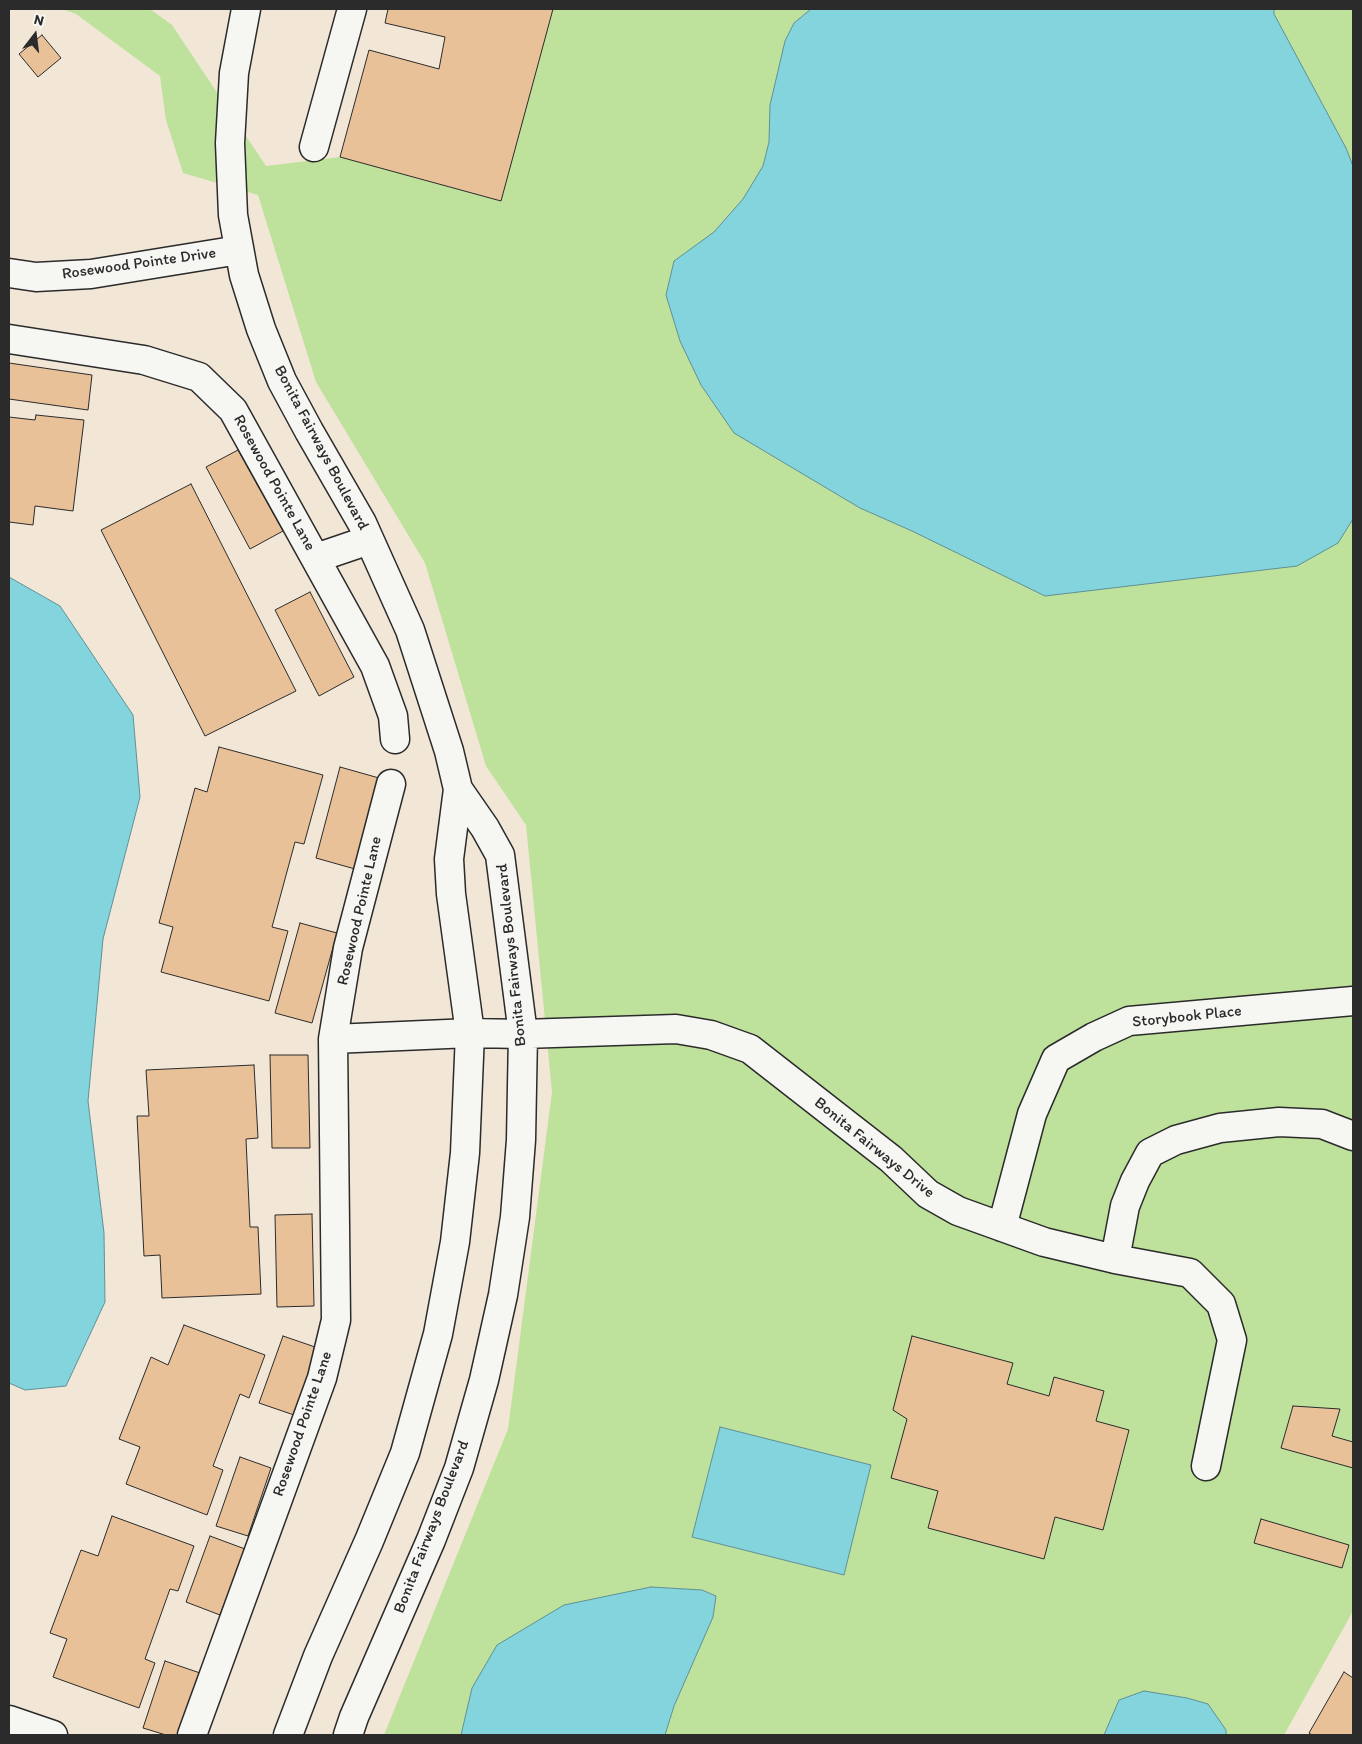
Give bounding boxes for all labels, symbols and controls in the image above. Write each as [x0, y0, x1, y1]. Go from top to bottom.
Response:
north arrow [10, 10, 60, 60]
text: N [32, 11, 46, 29]
street label: Rosewood Pointe Drive [61, 244, 217, 284]
street label: Bonita Fairways Boulevard [269, 362, 373, 534]
street label: Rosewood Pointe Lane [229, 412, 319, 554]
street label: Rosewood Pointe Lane [334, 835, 386, 987]
street label: Bonita Fairways Boulevard [493, 863, 531, 1047]
street label: Storybook Place [1131, 1002, 1243, 1032]
street label: Bonita Fairways Drive [810, 1093, 938, 1203]
street label: Rosewood Pointe Lane [269, 1349, 337, 1499]
street label: Bonita Fairways Boulevard [390, 1438, 474, 1616]

